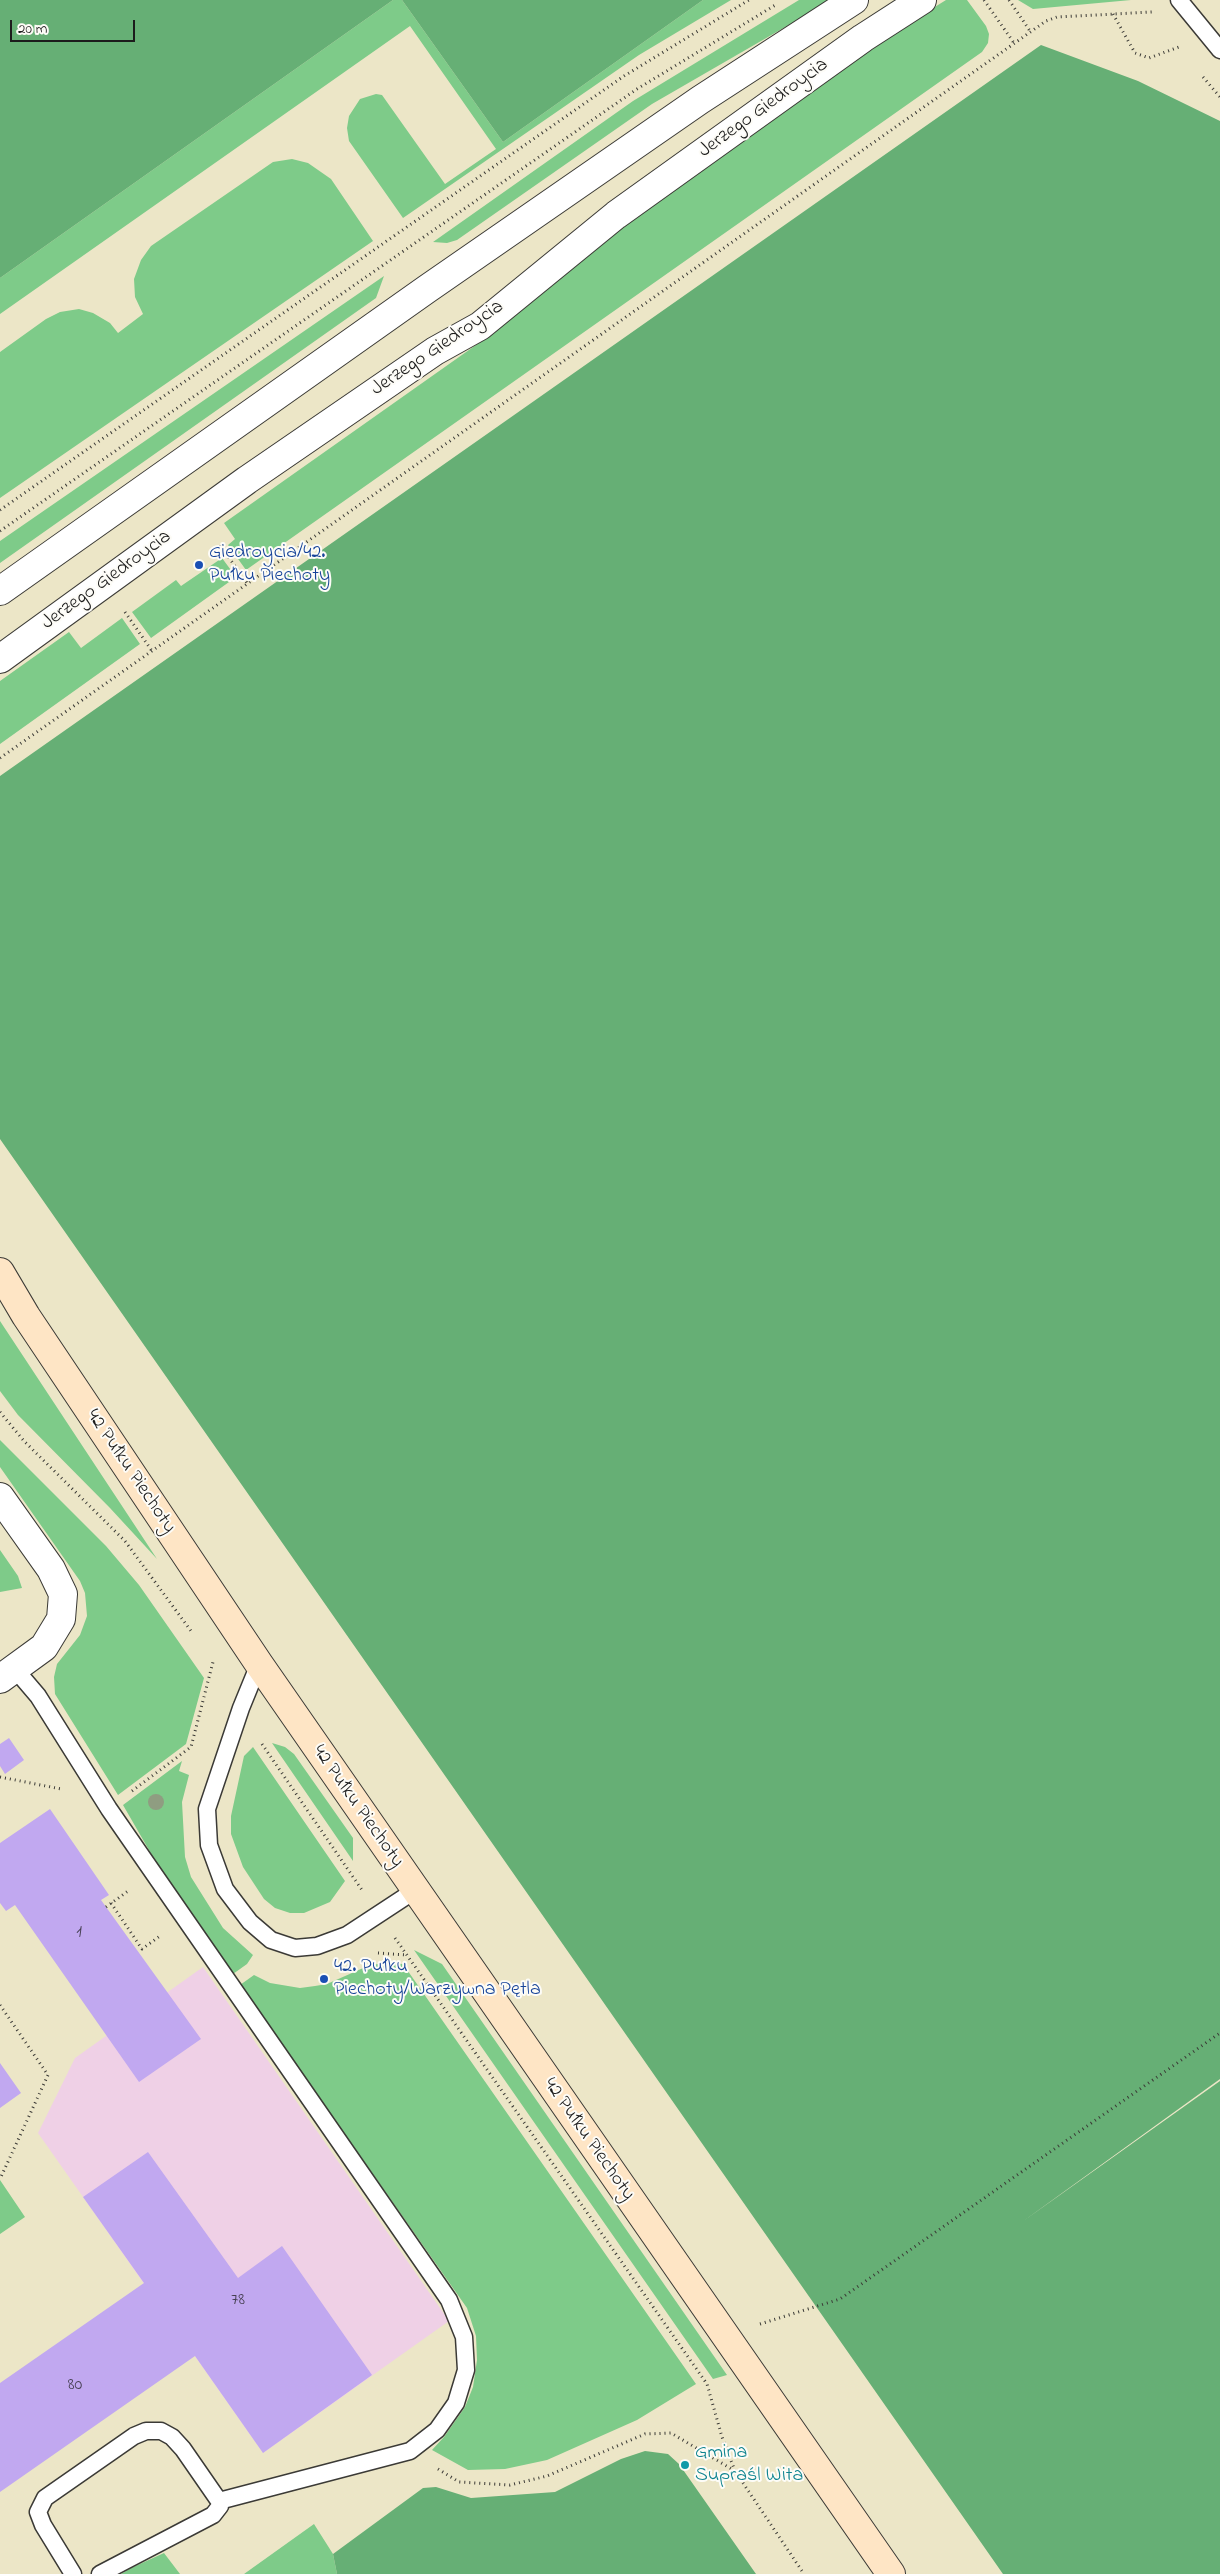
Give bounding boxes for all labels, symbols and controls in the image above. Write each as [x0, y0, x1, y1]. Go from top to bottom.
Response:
scale bar [12, 10, 138, 42]
text: 20 m [18, 18, 47, 40]
street label: Jerzego Giedroycia [694, 54, 834, 164]
street label: Jerzego Giedroycia [367, 296, 509, 402]
street label: Jerzego Giedroycia [37, 526, 177, 636]
place label: Giedroycia/42. Pułku Piechoty [209, 542, 330, 589]
marker: Giedroycia/42. Pułku Piechoty [193, 559, 205, 571]
street label: 42 Pułku Piechoty [80, 1406, 180, 1538]
street label: 42 Pułku Piechoty [306, 1741, 408, 1873]
house number: 1 [76, 1922, 82, 1944]
place label: 42. Pułku Piechoty/Warzywna Pętla [334, 1956, 541, 2003]
marker: 42. Pułku Piechoty/Warzywna Pętla [318, 1973, 330, 1985]
street label: 42 Pułku Piechoty [537, 2074, 639, 2206]
house number: 78 [231, 2290, 245, 2312]
house number: 80 [68, 2375, 82, 2397]
place label: Gmina Supraśl Wita [695, 2442, 803, 2489]
marker: Gmina Supraśl Wita [679, 2459, 691, 2471]

